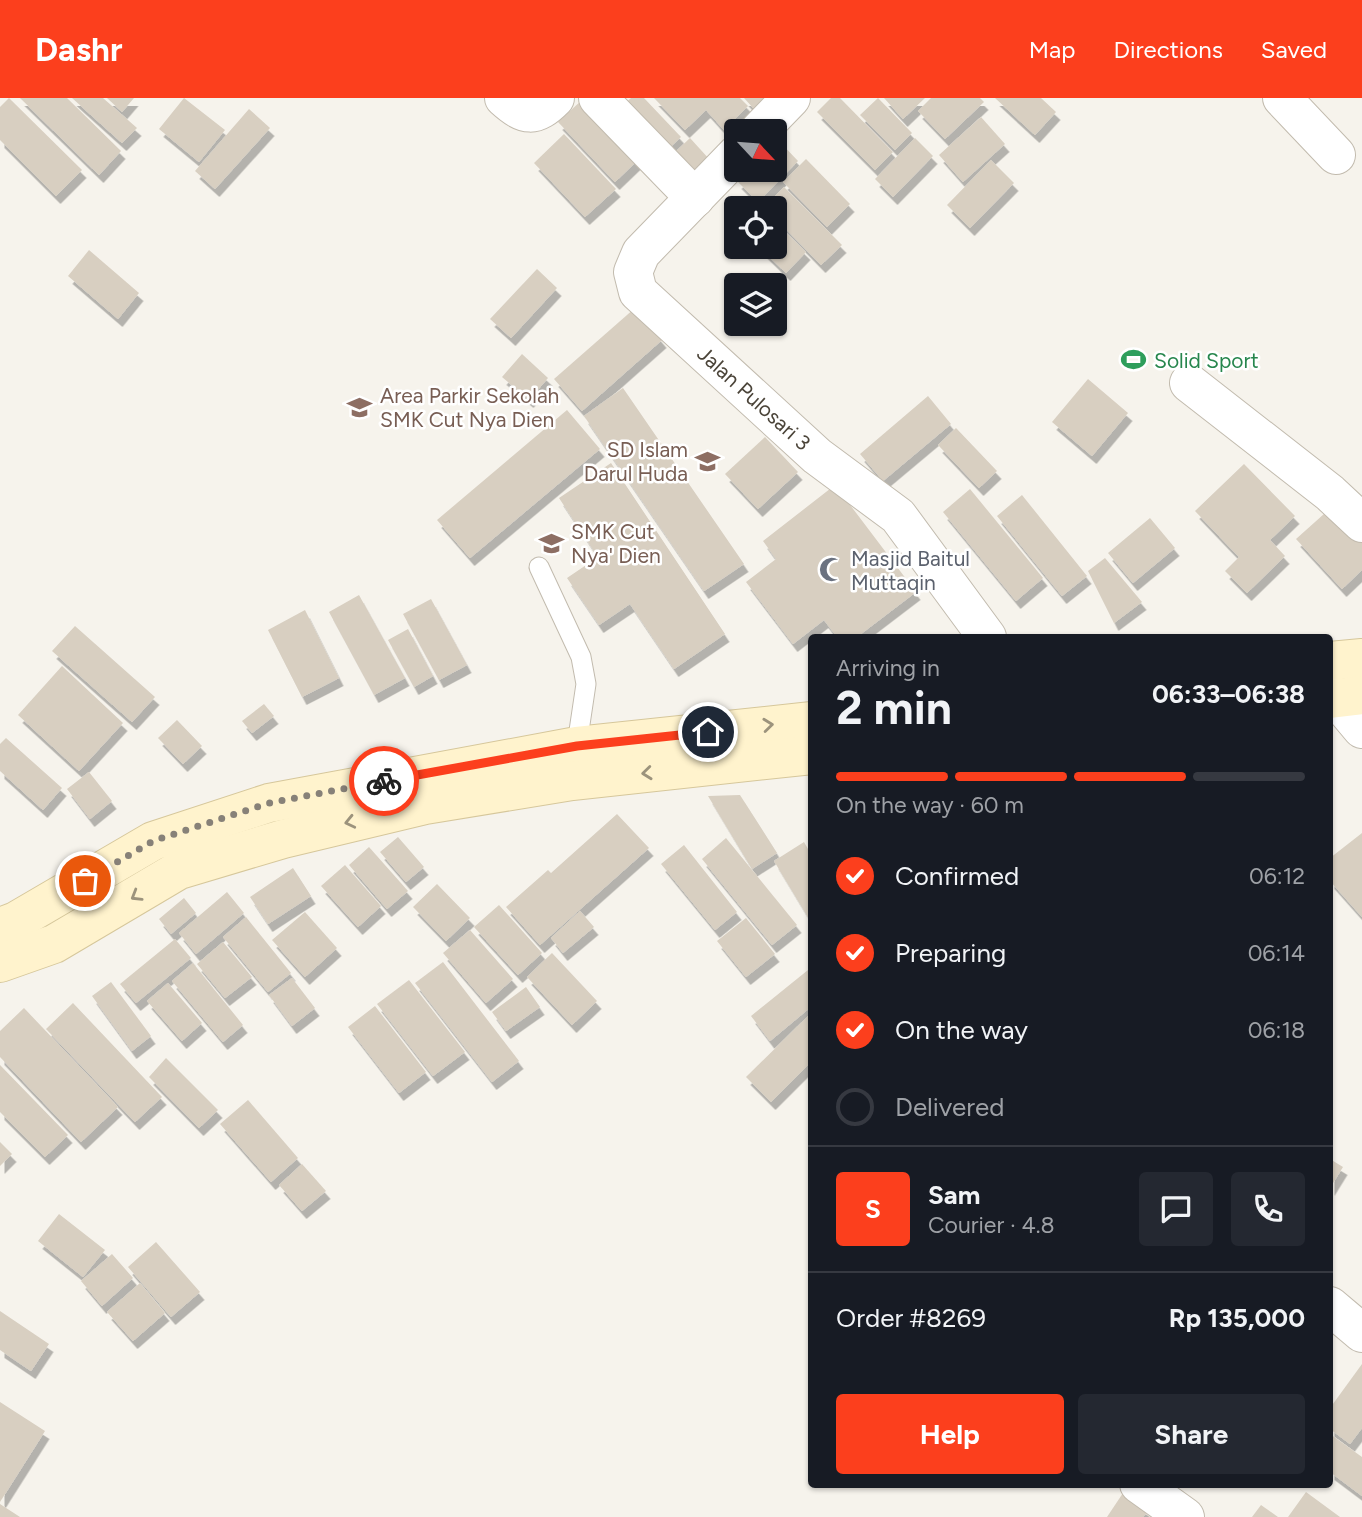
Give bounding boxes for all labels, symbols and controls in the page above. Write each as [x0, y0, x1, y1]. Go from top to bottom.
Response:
text: Dashr [35, 30, 122, 69]
text: Map [1029, 35, 1075, 64]
text: Directions [1113, 35, 1223, 64]
text: Saved [1261, 35, 1327, 64]
north arrow [724, 119, 788, 182]
map controls [724, 119, 787, 336]
button: locate [724, 196, 787, 259]
button: layers [724, 273, 787, 336]
street label: Jalan Pulosari 3 [692, 341, 816, 455]
sports icon: Solid Sport [1120, 346, 1148, 374]
place label: Solid Sport [1154, 348, 1259, 373]
place label: Area Parkir Sekolah SMK Cut Nya Dien [380, 383, 559, 432]
school or university icon: Area Parkir Sekolah SMK Cut Nya Dien [346, 393, 374, 421]
place label: SD Islam Darul Huda [584, 437, 688, 486]
school or university icon: SD Islam Darul Huda [694, 447, 722, 475]
place label: SMK Cut Nya' Dien [571, 519, 661, 568]
school or university icon: SMK Cut Nya' Dien [537, 529, 565, 557]
place label: Masjid Baitul Muttaqin [851, 546, 970, 595]
mosque icon: Masjid Baitul Muttaqin [817, 556, 845, 584]
text: Arriving in [836, 654, 940, 682]
text: 06:33–06:38 [1152, 678, 1305, 710]
text: 2 min [836, 680, 952, 736]
pin [678, 702, 738, 762]
icon: home [689, 713, 727, 751]
one-way arrow [762, 718, 774, 733]
courier [349, 746, 419, 816]
icon: bike [365, 762, 403, 800]
one-way arrow [641, 765, 652, 780]
text: On the way · 60 m [836, 791, 1024, 819]
one-way arrow [344, 814, 356, 829]
pin [55, 851, 115, 911]
icon: check [836, 857, 874, 895]
text: Confirmed [895, 860, 1019, 892]
icon: bag [66, 862, 104, 900]
text: 06:12 [1249, 862, 1305, 890]
one-way arrow [131, 887, 144, 900]
icon: check [836, 934, 874, 972]
text: Preparing [895, 937, 1006, 969]
text: 06:14 [1248, 939, 1305, 967]
icon: check [836, 1011, 874, 1049]
text: On the way [895, 1014, 1028, 1046]
text: 06:18 [1248, 1016, 1305, 1044]
text: Delivered [895, 1091, 1004, 1123]
button: chat [1139, 1172, 1213, 1246]
button: phone [1231, 1172, 1305, 1246]
text: Sam [928, 1179, 980, 1211]
text: S [865, 1193, 881, 1225]
text: Courier · 4.8 [928, 1211, 1055, 1239]
text: Order #8269 [836, 1302, 986, 1334]
text: Rp 135,000 [1169, 1302, 1305, 1334]
button: Help [836, 1394, 1064, 1474]
button: Share [1078, 1394, 1305, 1474]

